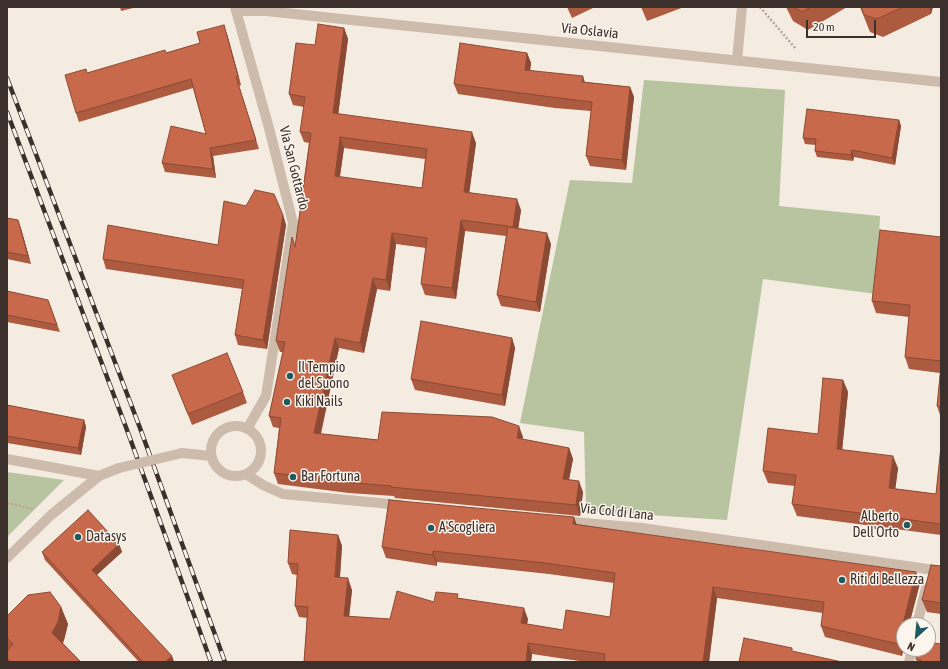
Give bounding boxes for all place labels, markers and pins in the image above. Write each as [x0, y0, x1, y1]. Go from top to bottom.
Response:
place label: Il Tempio del Suono [298, 360, 349, 392]
marker: Il Tempio del Suono [285, 371, 295, 381]
place label: Kiki Nails [295, 394, 343, 410]
marker: Kiki Nails [282, 397, 292, 407]
place label: Bar Fortuna [301, 469, 360, 485]
marker: Bar Fortuna [288, 472, 298, 482]
place label: Alberto Dell'Orto [852, 509, 899, 542]
place label: A'Scogliera [439, 520, 495, 536]
marker: Alberto Dell'Orto [902, 520, 912, 530]
marker: A'Scogliera [426, 523, 436, 533]
place label: Datasys [86, 529, 127, 545]
marker: Datasys [73, 532, 83, 542]
place label: Riti di Bellezza [850, 572, 924, 588]
marker: Riti di Bellezza [837, 575, 847, 585]

